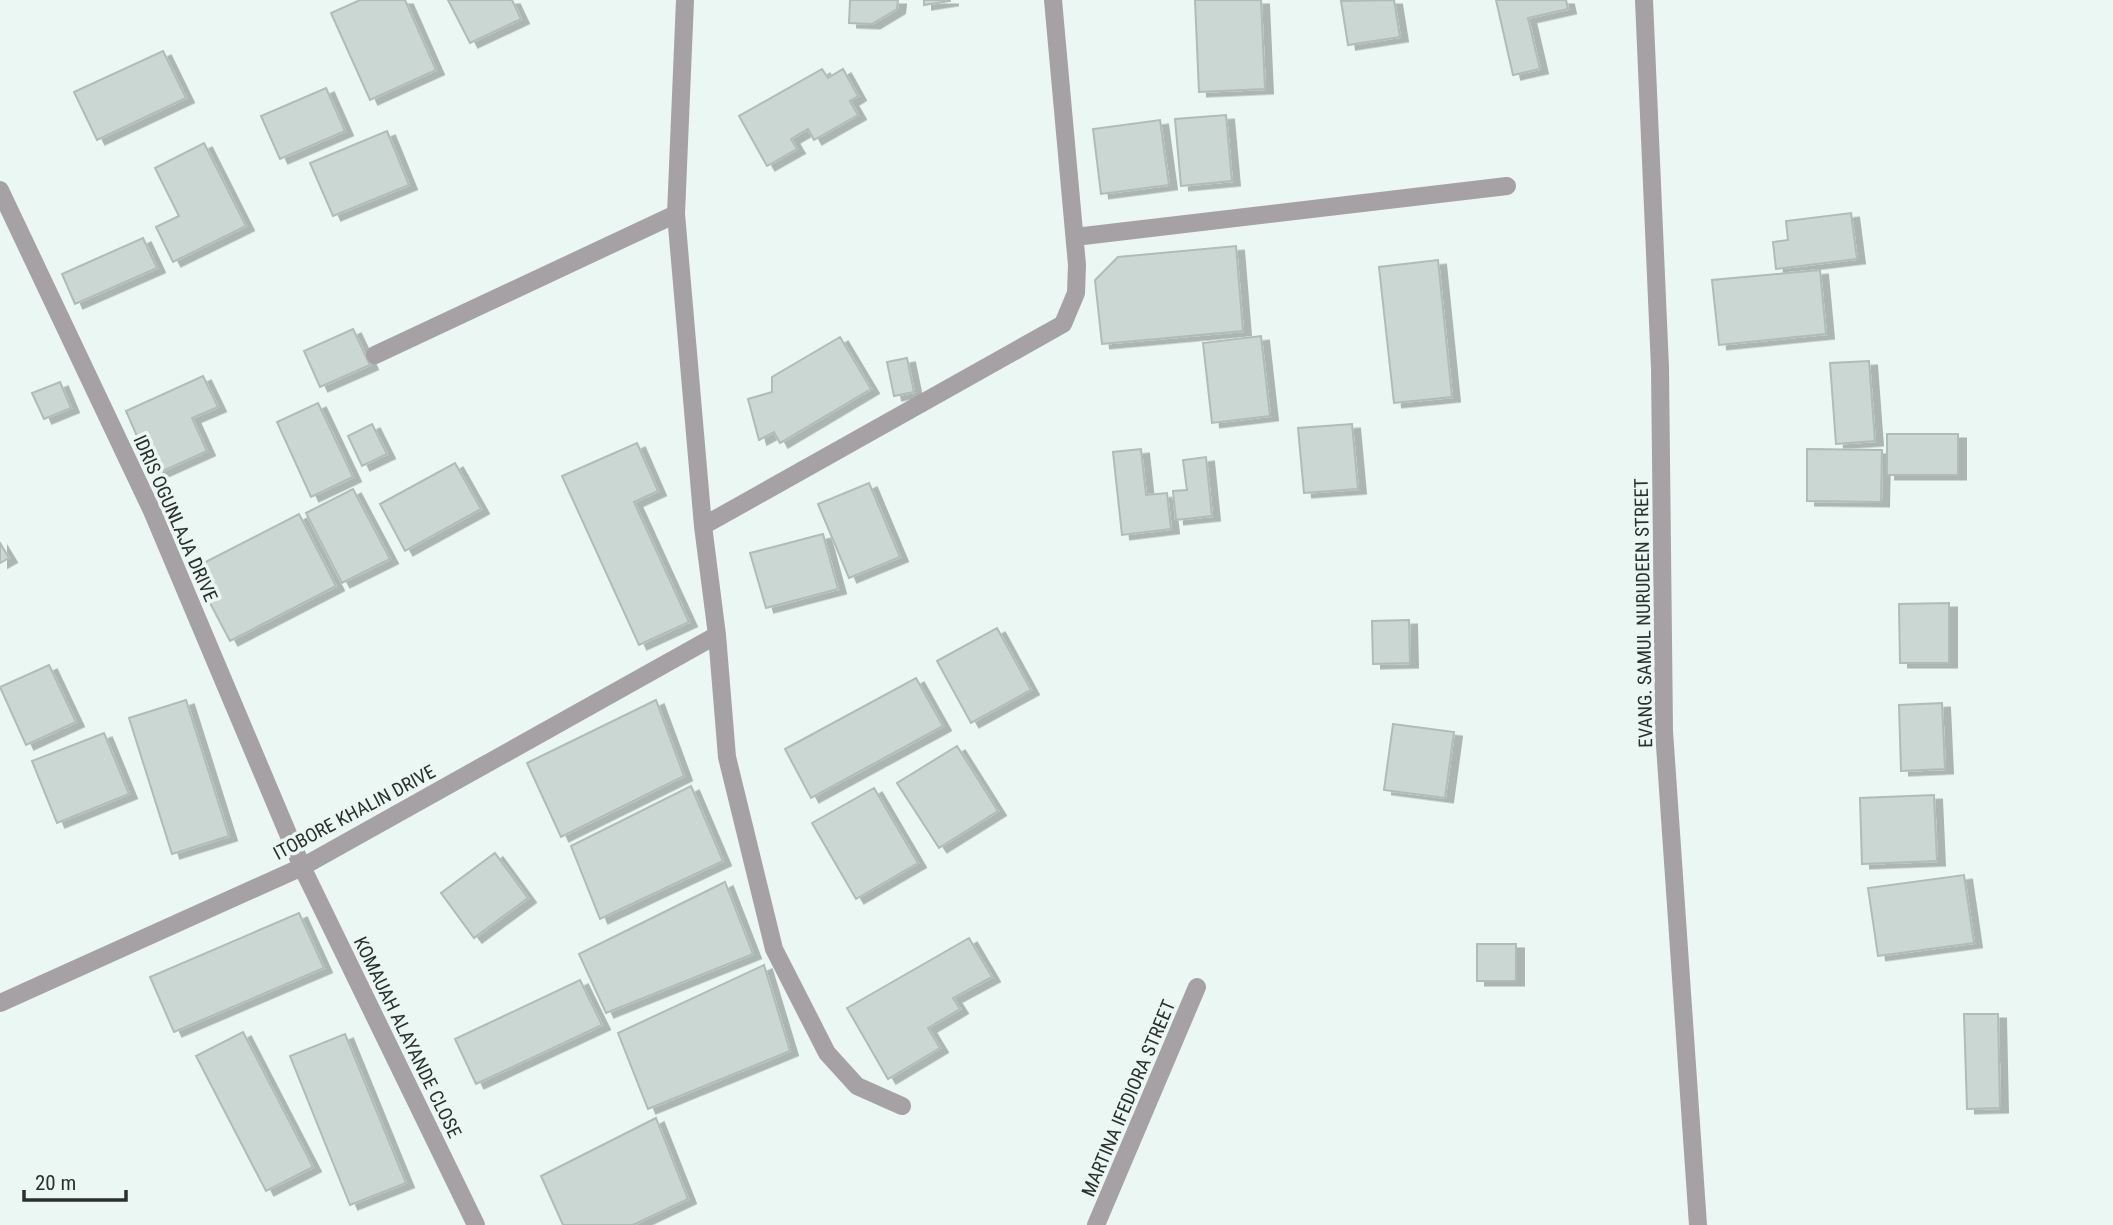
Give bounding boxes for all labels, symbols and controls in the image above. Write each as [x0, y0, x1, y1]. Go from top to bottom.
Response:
street label: IDRIS OGUNLAJA DRIVE [128, 431, 223, 605]
street label: EVANG. SAMUL NURUDEEN STREET [1630, 478, 1657, 748]
street label: ITOBORE KHALIN DRIVE [269, 760, 439, 865]
street label: KOMAUAH ALAYANDE CLOSE [349, 933, 466, 1142]
street label: MARTINA IFEDIORA STREET [1077, 996, 1180, 1200]
scale bar [24, 1158, 126, 1202]
text: 20 m [35, 1171, 76, 1195]

